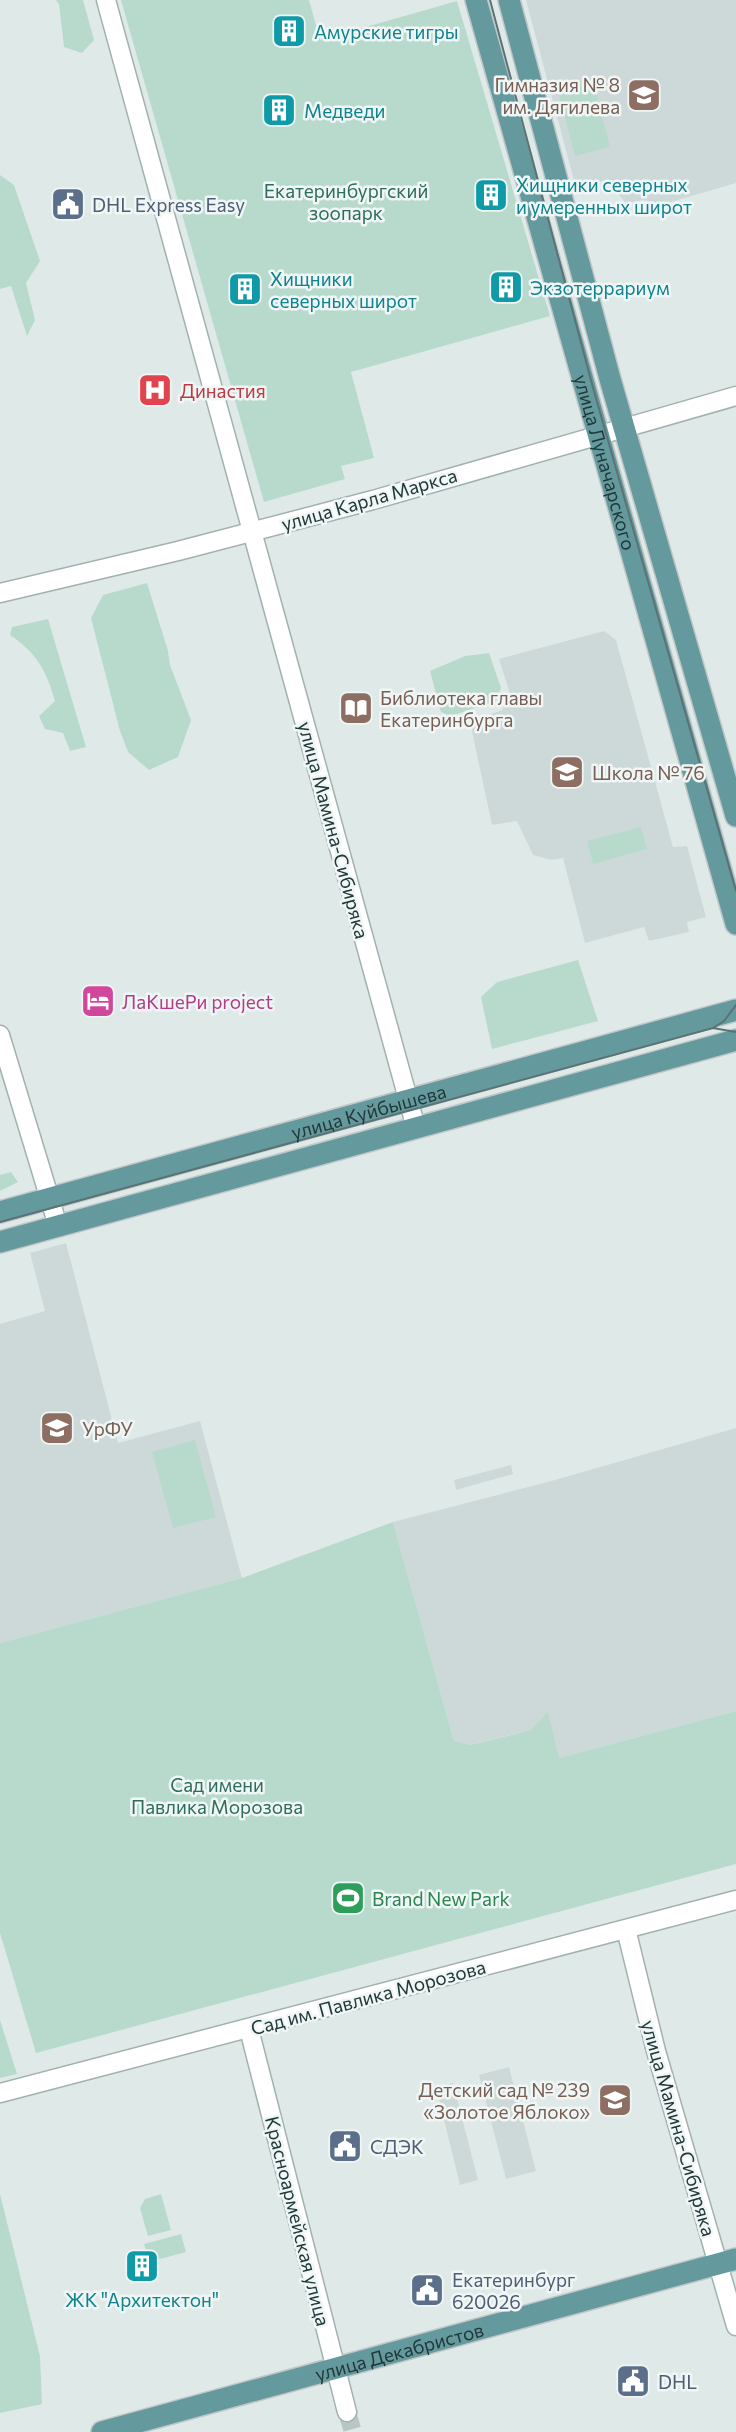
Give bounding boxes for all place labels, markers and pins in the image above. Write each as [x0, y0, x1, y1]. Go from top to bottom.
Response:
building icon: Амурские тигры [270, 12, 308, 50]
place label: Амурские тигры [314, 20, 459, 43]
place label: Гимназия № 8 им. Дягилева [495, 73, 620, 118]
school or university icon: Гимназия № 8 им. Дягилева [625, 76, 663, 114]
building icon: Медведи [260, 91, 298, 129]
place label: Медведи [304, 99, 385, 122]
place label: Хищники северных и умеренных широт [516, 173, 692, 218]
building icon: Хищники северных и умеренных широт [472, 176, 510, 214]
public building icon: DHL Express Easy [49, 185, 87, 223]
place label: DHL Express Easy [92, 193, 245, 216]
place label: Хищники северных широт [270, 267, 417, 312]
building icon: Экзотеррариум [487, 268, 525, 306]
building icon: Хищники северных широт [226, 270, 264, 308]
place label: Экзотеррариум [530, 276, 670, 299]
hospital icon: Династия [136, 371, 174, 409]
place label: Династия [180, 379, 266, 402]
place label: Библиотека главы Екатеринбурга [380, 686, 542, 731]
library icon: Библиотека главы Екатеринбурга [337, 689, 375, 727]
school or university icon: Школа № 76 [548, 753, 586, 791]
place label: Школа № 76 [592, 761, 705, 784]
hotel icon: ЛаKшеРи project [79, 982, 117, 1020]
place label: ЛаKшеРи project [122, 990, 273, 1013]
school or university icon: УрФУ [38, 1409, 76, 1447]
place label: УрФУ [82, 1417, 133, 1440]
sports icon: Brand New Park [329, 1879, 367, 1917]
place label: Brand New Park [372, 1887, 510, 1910]
place label: Детский сад № 239 «Золотое Яблоко» [418, 2078, 590, 2123]
school or university icon: Детский сад № 239 «Золотое Яблоко» [596, 2081, 634, 2119]
public building icon: СДЭК [326, 2127, 364, 2165]
place label: СДЭК [370, 2135, 424, 2158]
building icon: ЖК "Архитектон" [123, 2247, 161, 2285]
place label: Екатеринбург 620026 [452, 2268, 575, 2313]
public building icon: Екатеринбург 620026 [408, 2271, 446, 2309]
place label: ЖК "Архитектон" [65, 2288, 219, 2311]
public building icon: DHL [614, 2362, 652, 2400]
place label: DHL [658, 2370, 697, 2393]

